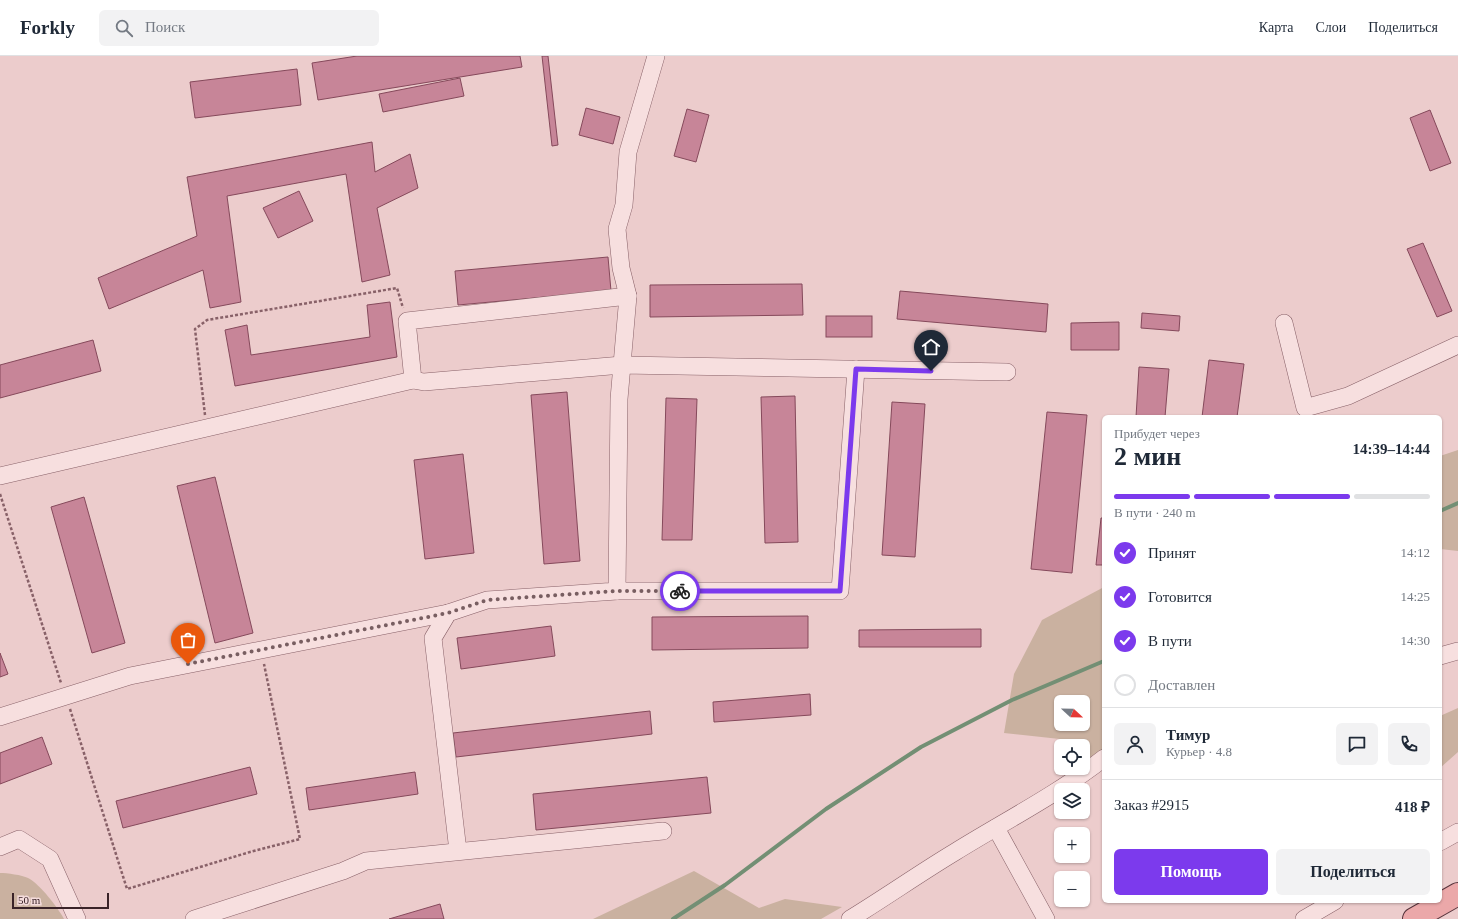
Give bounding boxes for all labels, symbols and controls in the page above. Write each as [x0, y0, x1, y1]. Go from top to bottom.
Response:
search box [99, 10, 379, 46]
text: Forkly [20, 17, 75, 38]
icon: search [113, 17, 135, 39]
text: Поиск [145, 19, 185, 35]
text: Карта [1259, 20, 1293, 35]
text: Слои [1315, 20, 1346, 35]
text: Поделиться [1368, 20, 1438, 35]
pin [914, 330, 948, 371]
icon: home [920, 336, 942, 358]
text: Прибудет через [1114, 426, 1200, 441]
text: 14:39–14:44 [1353, 441, 1430, 457]
text: 2 мин [1114, 442, 1181, 471]
text: В пути · 240 m [1114, 505, 1196, 520]
icon: check [1114, 542, 1136, 564]
text: Принят [1148, 545, 1196, 561]
text: 14:12 [1400, 545, 1430, 560]
courier [660, 571, 700, 611]
icon: bike [669, 580, 691, 602]
icon: check [1114, 586, 1136, 608]
text: Готовится [1148, 589, 1212, 605]
text: 14:25 [1400, 589, 1430, 604]
pin [171, 623, 205, 664]
icon: bag [177, 629, 199, 651]
icon: check [1114, 630, 1136, 652]
text: В пути [1148, 633, 1192, 649]
text: 14:30 [1400, 633, 1430, 648]
text: Доставлен [1148, 677, 1215, 693]
north arrow [1054, 695, 1090, 731]
map controls [1054, 695, 1090, 907]
button: person [1114, 723, 1156, 765]
button: chat [1336, 723, 1378, 765]
button: phone [1388, 723, 1430, 765]
text: Тимур [1166, 727, 1210, 743]
button: locate [1054, 739, 1090, 775]
text: Курьер · 4.8 [1166, 744, 1232, 759]
button: layers [1054, 783, 1090, 819]
text: Заказ #2915 [1114, 797, 1189, 813]
text: 418 ₽ [1395, 799, 1430, 815]
button: + [1054, 827, 1090, 863]
button: Помощь [1114, 849, 1268, 895]
button: Поделиться [1276, 849, 1430, 895]
button: − [1054, 871, 1090, 907]
scale bar [12, 891, 109, 910]
text: 50 m [18, 894, 40, 906]

